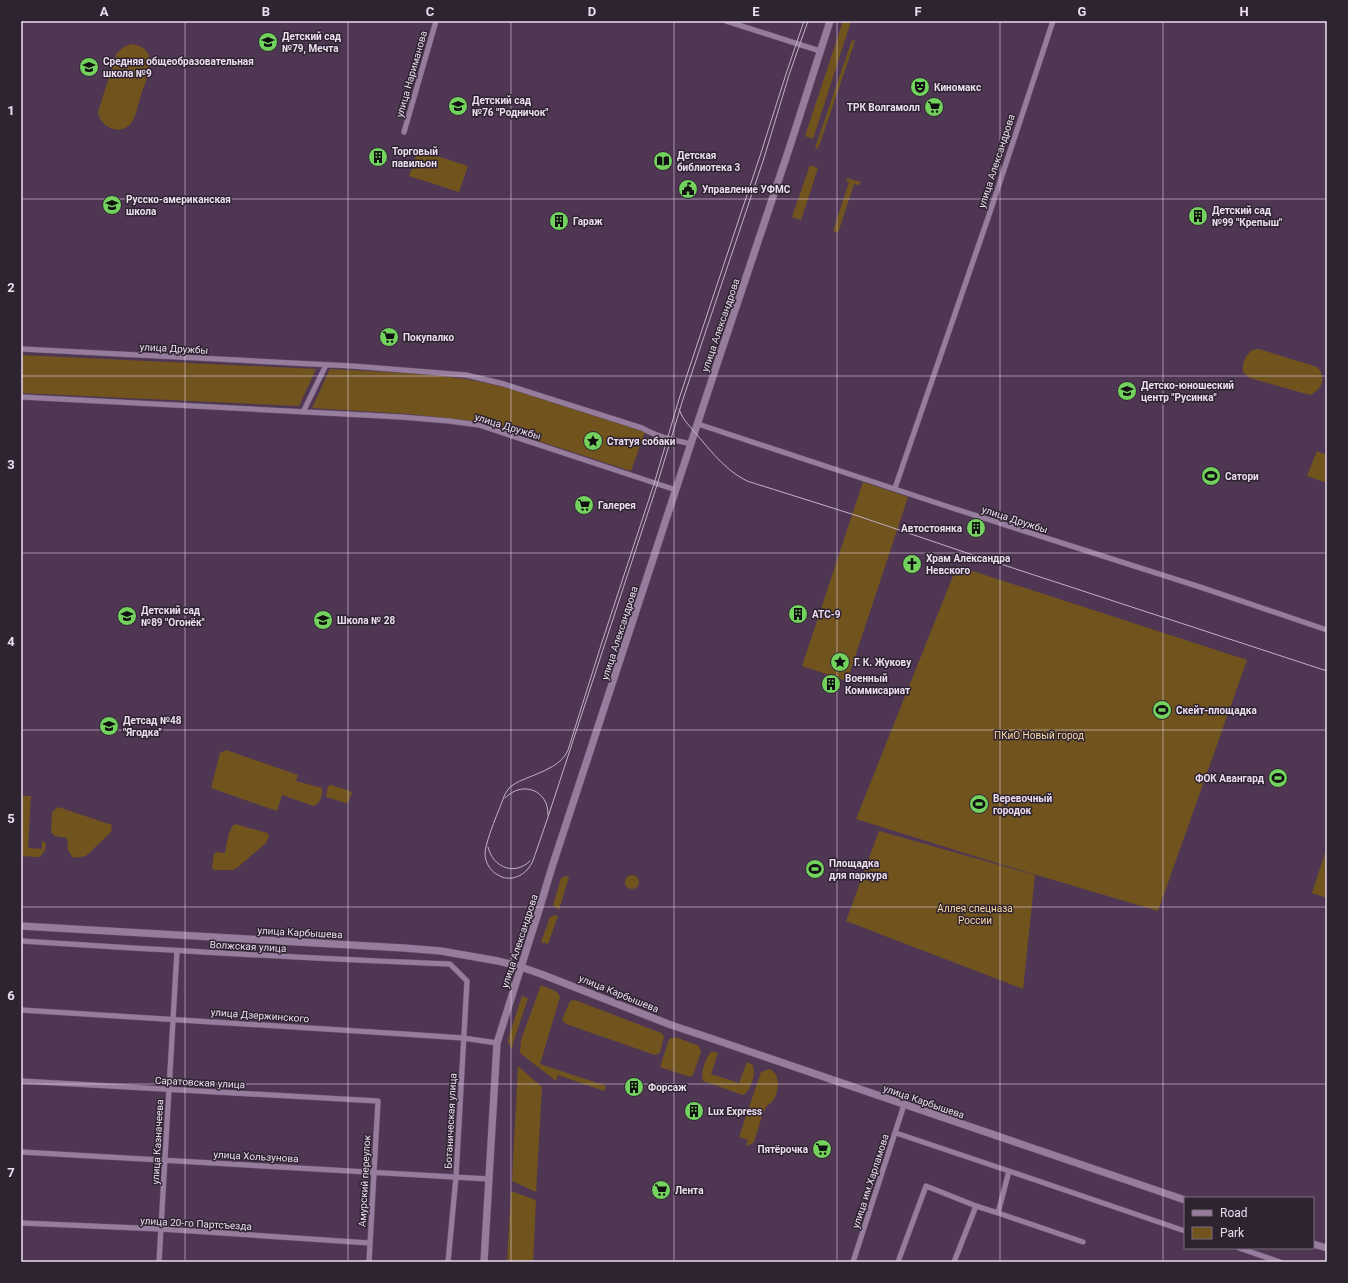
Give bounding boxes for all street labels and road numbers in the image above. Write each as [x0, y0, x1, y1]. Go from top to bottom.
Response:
street label: улица Нариманова [394, 30, 429, 119]
street label: улица Александрова [976, 113, 1017, 209]
street label: улица Александрова [699, 277, 742, 373]
street label: улица Дружбы [139, 341, 209, 356]
street label: улица Дружбы [473, 411, 542, 442]
street label: улица Дружбы [980, 504, 1049, 535]
street label: улица Александрова [599, 585, 640, 681]
street label: улица Александрова [499, 893, 540, 989]
street label: улица Карбышева [257, 925, 343, 940]
street label: Волжская улица [209, 939, 287, 954]
street label: улица Карбышева [577, 972, 660, 1015]
street label: улица Дзержинского [210, 1007, 310, 1024]
street label: Ботаническая улица [442, 1073, 459, 1169]
street label: Саратовская улица [155, 1075, 245, 1090]
street label: улица Карбышева [882, 1082, 966, 1121]
street label: улица Казначеева [150, 1099, 165, 1185]
street label: улица им.Харламова [850, 1133, 891, 1230]
street label: Амурский переулок [357, 1134, 372, 1227]
street label: улица Хользунова [213, 1149, 299, 1164]
street label: улица 20-го Партсъезда [140, 1215, 252, 1232]

